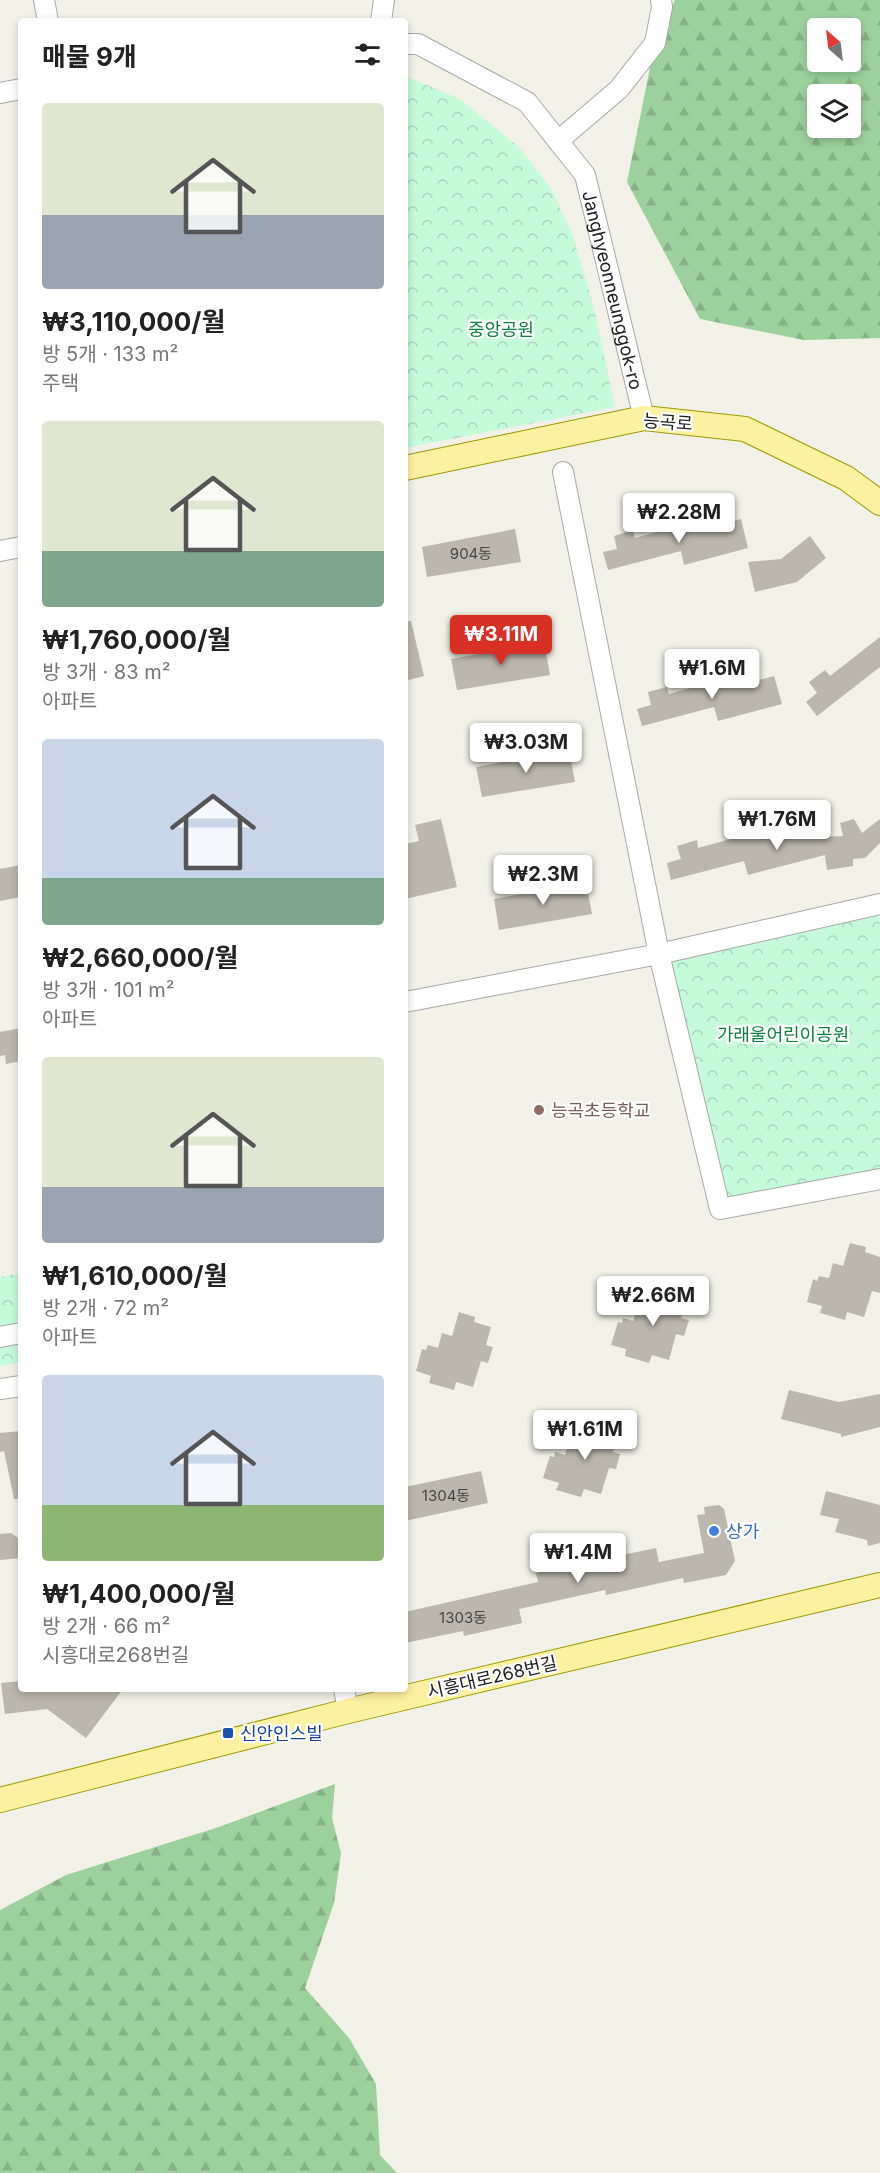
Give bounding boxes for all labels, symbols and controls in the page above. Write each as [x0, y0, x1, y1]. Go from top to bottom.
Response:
north arrow [807, 18, 861, 72]
map controls [807, 18, 861, 138]
icon: filters [351, 38, 384, 71]
text: 매물 9개 [42, 41, 137, 72]
button: layers [807, 84, 861, 138]
icon: home [159, 142, 267, 250]
street label: Janghyeonneunggok-ro [579, 188, 647, 392]
text: ₩3,110,000/월 [42, 306, 225, 337]
park label: 중앙공원 [468, 319, 534, 340]
text: 방 5개 · 133 m² [42, 342, 178, 366]
text: 주택 [42, 371, 79, 395]
street label: 능곡로 [642, 410, 694, 434]
icon: home [159, 460, 267, 568]
pin: ₩2.28M [630, 493, 728, 544]
text: ₩2.28M [637, 500, 721, 524]
house number: 904동 [450, 544, 492, 563]
pin: ₩3.11M [452, 615, 550, 666]
text: ₩3.11M [464, 622, 538, 646]
text: ₩1,760,000/월 [42, 624, 231, 655]
pin: ₩1.6M [670, 649, 754, 700]
text: ₩1.6M [678, 656, 746, 680]
text: 방 3개 · 83 m² [42, 660, 171, 684]
text: 아파트 [42, 689, 97, 713]
pin: ₩3.03M [477, 723, 575, 774]
text: ₩3.03M [484, 730, 568, 754]
icon: home [159, 778, 267, 886]
pin: ₩1.76M [728, 800, 826, 851]
text: ₩1.76M [738, 807, 816, 831]
pin: ₩2.3M [501, 855, 585, 906]
text: ₩2.3M [507, 862, 579, 886]
text: ₩2,660,000/월 [42, 942, 238, 973]
text: 방 3개 · 101 m² [42, 978, 175, 1002]
text: 아파트 [42, 1007, 97, 1031]
park label: 가래울어린이공원 [717, 1024, 849, 1045]
icon: home [159, 1096, 267, 1204]
place label: 능곡초등학교 [551, 1100, 650, 1121]
marker: 능곡초등학교 [532, 1103, 546, 1117]
text: ₩1,610,000/월 [42, 1260, 228, 1291]
pin: ₩2.66M [604, 1276, 702, 1327]
text: ₩2.66M [611, 1283, 695, 1307]
text: 방 2개 · 72 m² [42, 1296, 169, 1320]
text: 아파트 [42, 1325, 97, 1349]
pin: ₩1.61M [536, 1410, 634, 1461]
icon: home [159, 1414, 267, 1522]
text: ₩1.61M [547, 1417, 623, 1441]
house number: 1304동 [422, 1486, 470, 1505]
place label: 상가 [726, 1521, 760, 1542]
marker: 상가 [707, 1524, 721, 1538]
pin: ₩1.4M [536, 1533, 620, 1584]
text: ₩1.4M [544, 1540, 612, 1564]
text: ₩1,400,000/월 [42, 1578, 235, 1609]
house number: 1303동 [439, 1608, 487, 1627]
text: 방 2개 · 66 m² [42, 1614, 170, 1638]
text: 시흥대로268번길 [42, 1643, 189, 1667]
street label: 시흥대로268번길 [425, 1652, 559, 1702]
place label: 신안인스빌 [240, 1723, 323, 1744]
marker: 신안인스빌 [221, 1726, 235, 1740]

